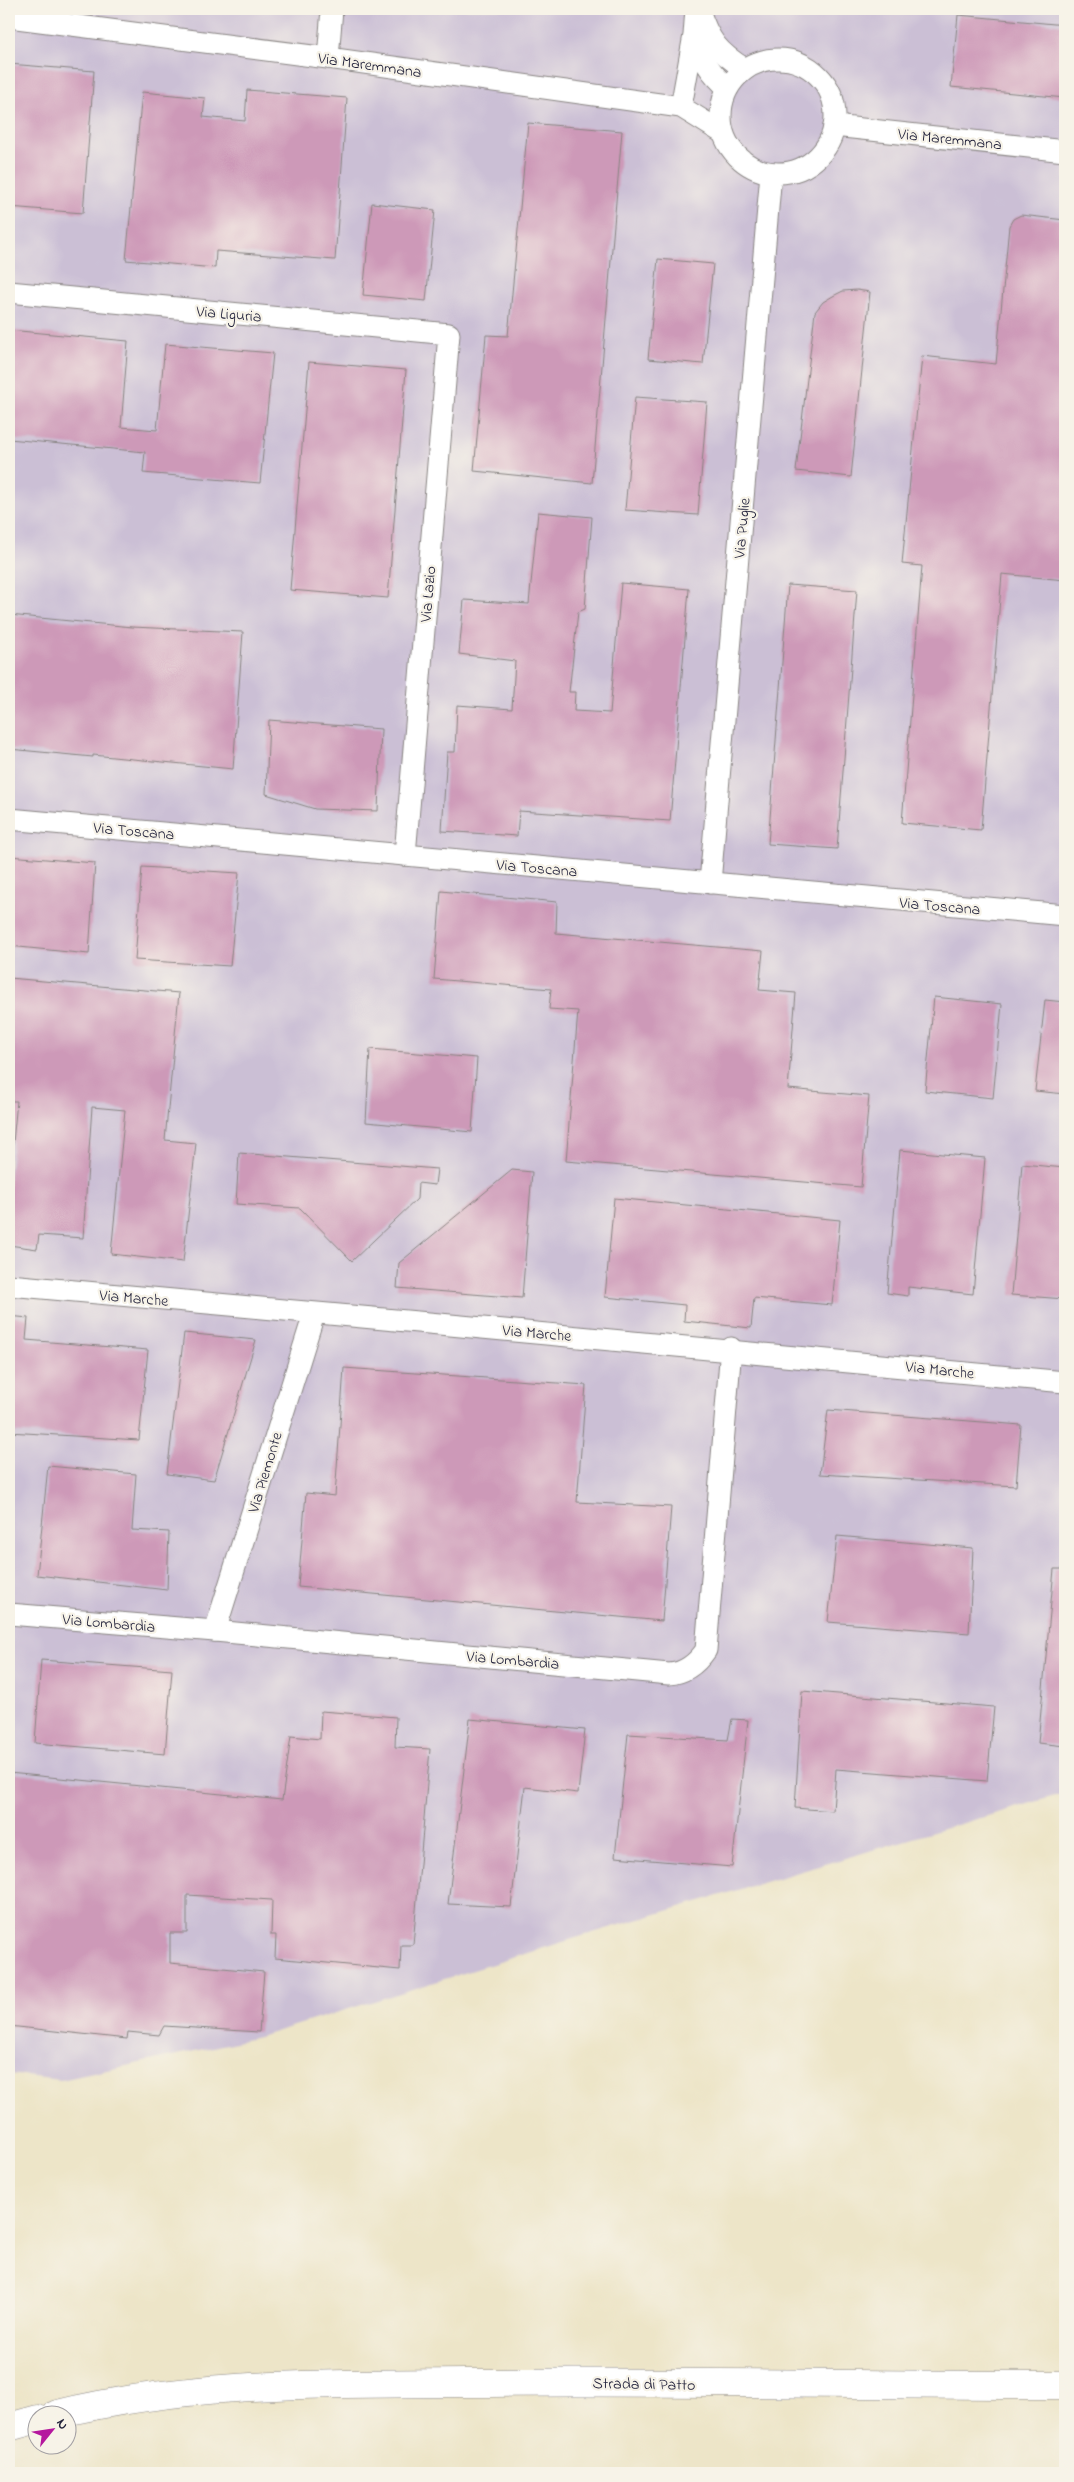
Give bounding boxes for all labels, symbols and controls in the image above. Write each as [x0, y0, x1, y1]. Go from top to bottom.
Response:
street label: Via Maremmana [315, 47, 423, 85]
street label: Via Maremmana [896, 122, 1003, 157]
street label: Via Liguria [194, 300, 262, 330]
street label: Via Puglie [728, 496, 758, 560]
street label: Via Lazio [414, 565, 443, 624]
street label: Via Toscana [91, 816, 175, 847]
street label: Via Toscana [494, 853, 578, 884]
street label: Via Toscana [897, 891, 981, 922]
street label: Via Marche [97, 1284, 170, 1314]
street label: Via Marche [500, 1319, 573, 1349]
street label: Via Marche [903, 1355, 976, 1387]
street label: Via Piemonte [242, 1428, 290, 1517]
street label: Via Lombardia [60, 1608, 156, 1640]
street label: Via Lombardia [464, 1645, 560, 1677]
street label: Strada di Patto [592, 2372, 696, 2398]
north arrow [28, 2404, 78, 2454]
text: N [51, 2415, 73, 2434]

